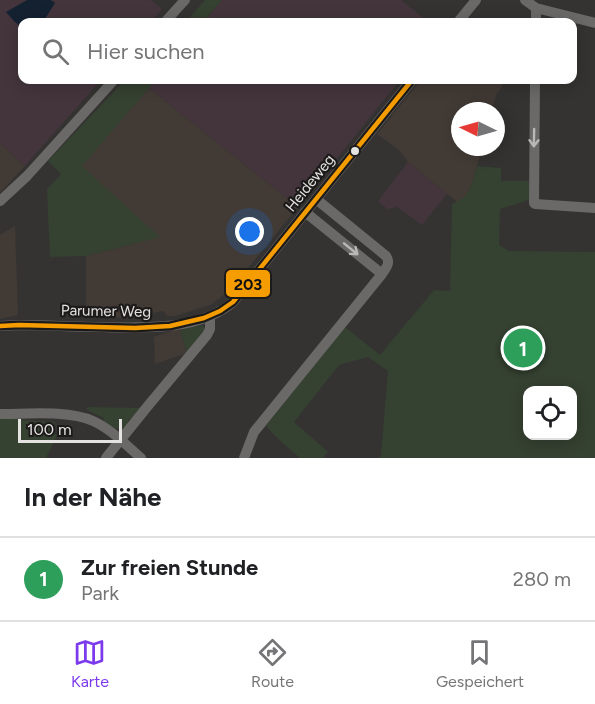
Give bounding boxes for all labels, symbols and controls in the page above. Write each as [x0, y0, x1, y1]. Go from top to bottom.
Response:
search box [18, 18, 577, 84]
icon: search [39, 35, 72, 68]
text: Hier suchen [87, 38, 205, 65]
north arrow [451, 102, 505, 156]
one-way arrow [529, 127, 540, 147]
unlabelled marker [349, 145, 361, 157]
street label: Heideweg [282, 151, 338, 215]
your location [235, 217, 264, 246]
one-way arrow [343, 242, 359, 255]
line badge: 203 [225, 269, 271, 298]
text: 203 [234, 275, 262, 294]
street label: Parumer Weg [61, 301, 151, 321]
pin: 1 [504, 326, 542, 370]
map controls [523, 386, 577, 440]
button: locate [523, 386, 577, 440]
scale bar [18, 416, 122, 444]
text: 100 m [27, 420, 72, 439]
text: In der Nähe [24, 481, 161, 513]
text: Zur freien Stunde [81, 554, 258, 581]
text: 1 [39, 567, 48, 591]
text: 280 m [513, 567, 571, 591]
text: Park [81, 581, 119, 605]
tab: Karte [71, 636, 109, 691]
tab: Route [251, 636, 294, 691]
tab: Gespeichert [436, 636, 524, 691]

